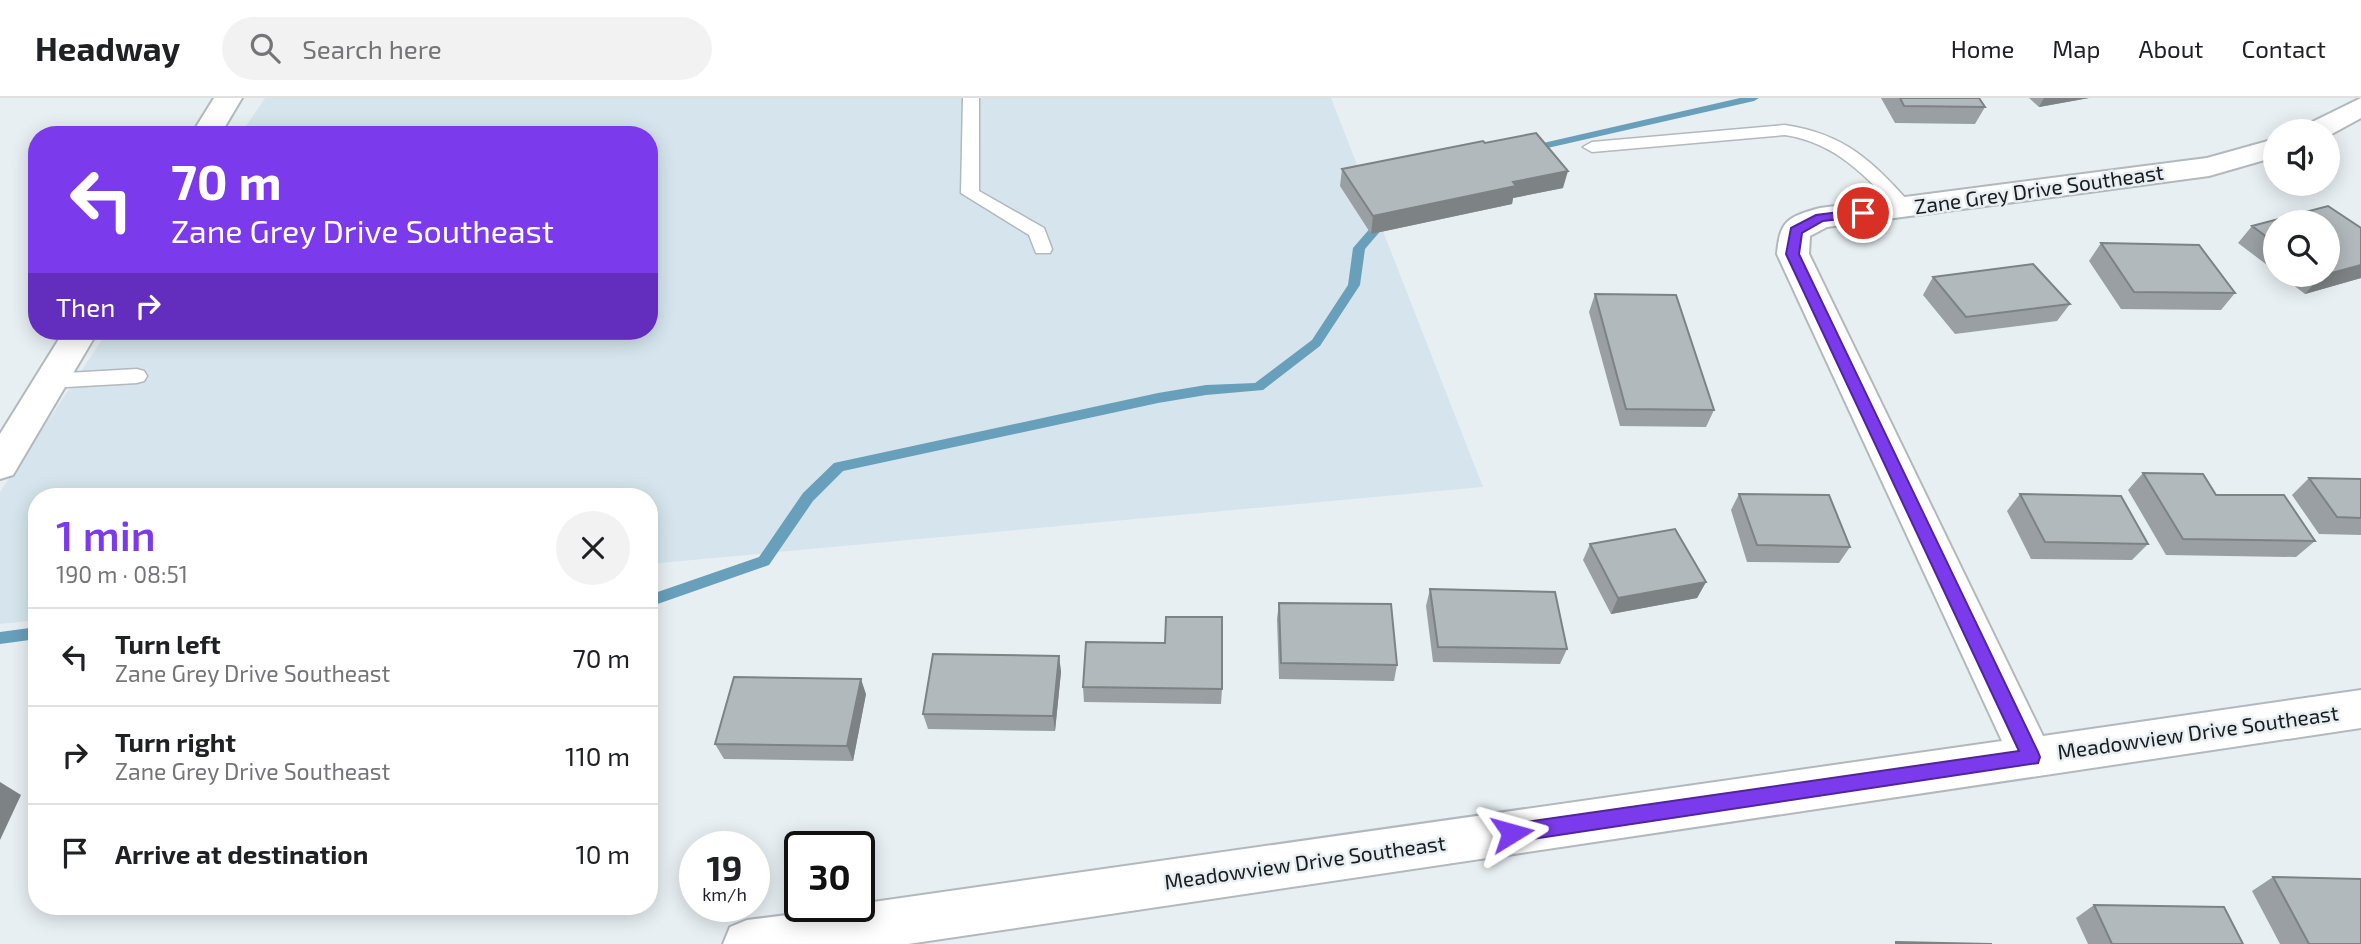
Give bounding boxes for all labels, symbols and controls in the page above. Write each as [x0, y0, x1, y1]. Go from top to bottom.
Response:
search box [222, 17, 712, 80]
text: Headway [35, 28, 180, 68]
icon: search [246, 29, 284, 67]
text: Search here [302, 33, 442, 64]
text: Home [1951, 34, 2014, 63]
text: Map [2052, 34, 2100, 63]
text: About [2138, 34, 2204, 63]
text: Contact [2242, 34, 2326, 63]
map controls [2263, 119, 2340, 287]
button: sound [2263, 119, 2340, 196]
text: 70 m [171, 151, 282, 210]
icon: left [56, 154, 147, 245]
street label: Zane Grey Drive Southeast [1913, 159, 2165, 218]
pin [1833, 183, 1893, 243]
icon: arrive [1844, 194, 1882, 232]
button: search [2263, 210, 2340, 287]
text: Zane Grey Drive Southeast [171, 211, 554, 249]
icon: right [129, 287, 167, 325]
text: Then [56, 291, 115, 322]
text: 1 min [56, 509, 156, 559]
button: close [556, 511, 630, 585]
text: 190 m · 08:51 [56, 560, 188, 588]
text: Turn left [115, 628, 221, 659]
icon: left [56, 638, 94, 676]
text: 70 m [572, 642, 630, 673]
text: Zane Grey Drive Southeast [115, 659, 390, 687]
street label: Meadowview Drive Southeast [2056, 699, 2340, 764]
text: Turn right [115, 726, 236, 757]
icon: right [56, 736, 94, 774]
text: 110 m [565, 740, 630, 771]
text: Zane Grey Drive Southeast [115, 757, 390, 785]
position arrow [1475, 796, 1549, 870]
street label: Meadowview Drive Southeast [1163, 829, 1447, 894]
speed limit sign: 30 [784, 831, 875, 922]
icon: arrive [56, 834, 94, 872]
text: Arrive at destination [115, 838, 368, 869]
text: 10 m [575, 838, 630, 869]
text: 19 [707, 846, 742, 888]
text: km/h [702, 883, 747, 905]

